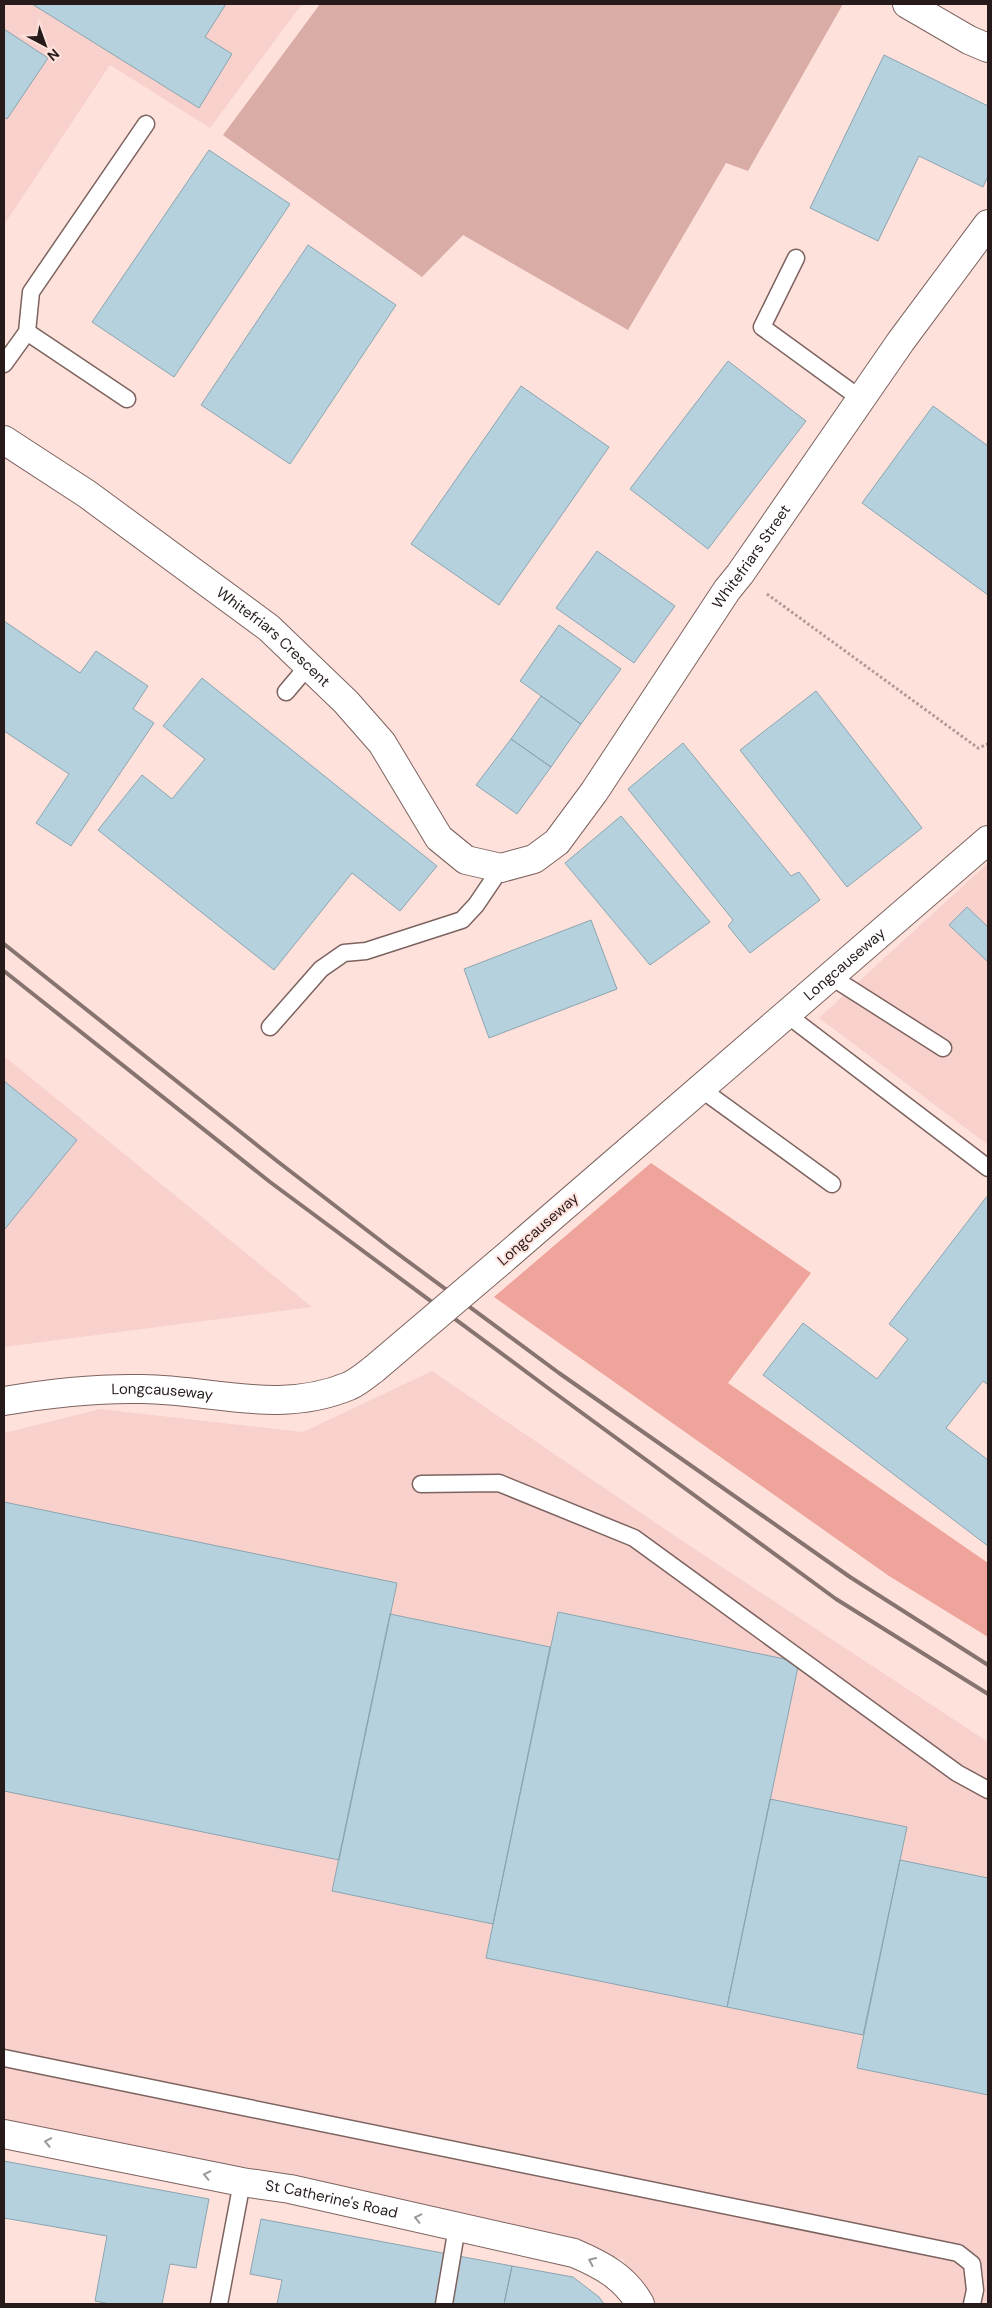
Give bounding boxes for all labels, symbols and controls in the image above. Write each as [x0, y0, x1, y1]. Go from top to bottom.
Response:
north arrow [20, 20, 70, 70]
text: N [44, 45, 63, 65]
street label: Whitefriars Street [707, 501, 795, 612]
street label: Whitefriars Crescent [212, 582, 334, 691]
street label: Longcauseway [799, 923, 890, 1005]
street label: Longcauseway [493, 1188, 583, 1270]
street label: Longcauseway [111, 1379, 215, 1405]
one-way arrow [43, 2138, 52, 2148]
one-way arrow [203, 2170, 211, 2181]
street label: St Catherine's Road [264, 2176, 400, 2223]
one-way arrow [413, 2213, 422, 2224]
one-way arrow [588, 2256, 597, 2267]

